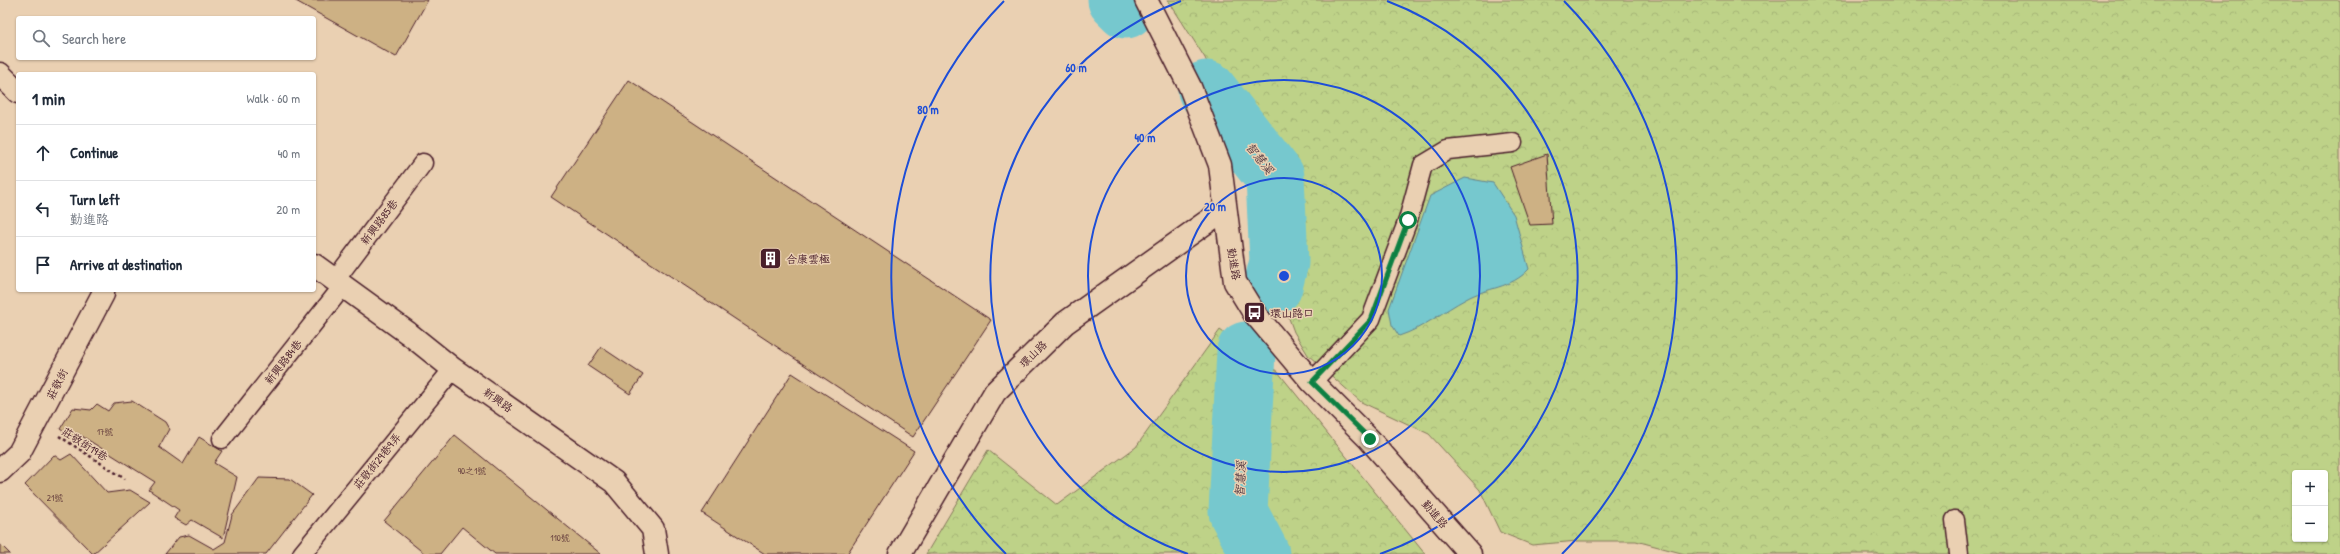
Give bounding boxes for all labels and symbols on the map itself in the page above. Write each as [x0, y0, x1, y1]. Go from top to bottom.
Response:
text: 60 m [1065, 59, 1087, 76]
text: 80 m [917, 101, 939, 118]
text: 40 m [1135, 129, 1155, 146]
water label: 智慧溪 [1242, 139, 1278, 178]
street label: 新興路85巷 [357, 196, 401, 248]
text: 20 m [1204, 198, 1226, 215]
route start [1399, 211, 1417, 229]
building icon: 合康雲極 [758, 246, 784, 272]
street label: 勤進路 [1224, 247, 1244, 281]
place label: 合康雲極 [786, 252, 830, 266]
centre of rings [1277, 269, 1291, 283]
bus stop icon: 環山路口 [1241, 300, 1267, 326]
place label: 環山路口 [1270, 306, 1314, 320]
street label: 新興路84巷 [261, 337, 305, 387]
street label: 環山路 [1016, 338, 1050, 370]
street label: 莊敬街 [43, 365, 71, 402]
street label: 新興路 [480, 385, 516, 415]
street label: 莊敬街19巷 [59, 424, 111, 464]
house number: 17號 [97, 426, 113, 438]
street label: 莊敬街29巷9弄 [350, 430, 404, 492]
route end [1361, 430, 1379, 448]
water label: 智慧溪 [1231, 460, 1249, 497]
house number: 90之1號 [458, 465, 486, 477]
house number: 21號 [47, 492, 63, 504]
street label: 勤進路 [1419, 497, 1451, 531]
house number: 110號 [550, 532, 570, 544]

